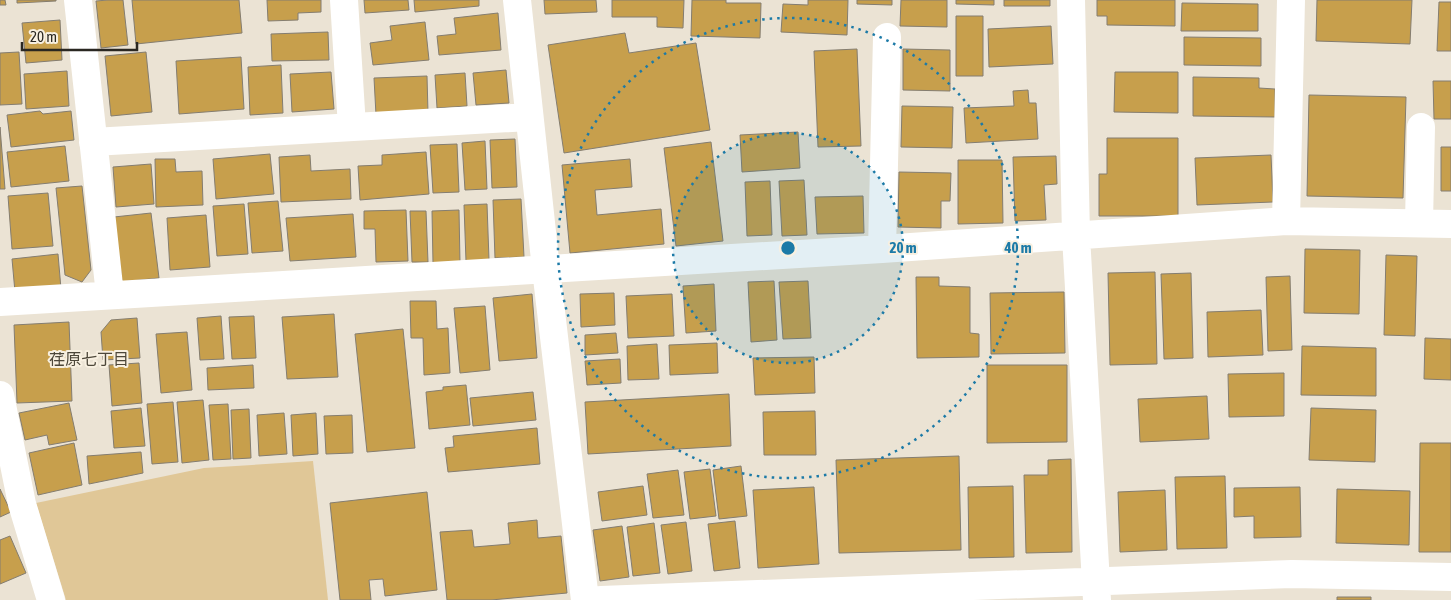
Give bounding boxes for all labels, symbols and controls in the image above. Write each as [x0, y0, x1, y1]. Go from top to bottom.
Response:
scale bar [22, 20, 138, 52]
text: 20 m [30, 28, 57, 45]
centre of rings [779, 239, 797, 257]
text: 20 m [890, 239, 917, 256]
text: 40 m [1004, 239, 1032, 256]
district label: 荏原七丁目 [49, 350, 129, 368]

